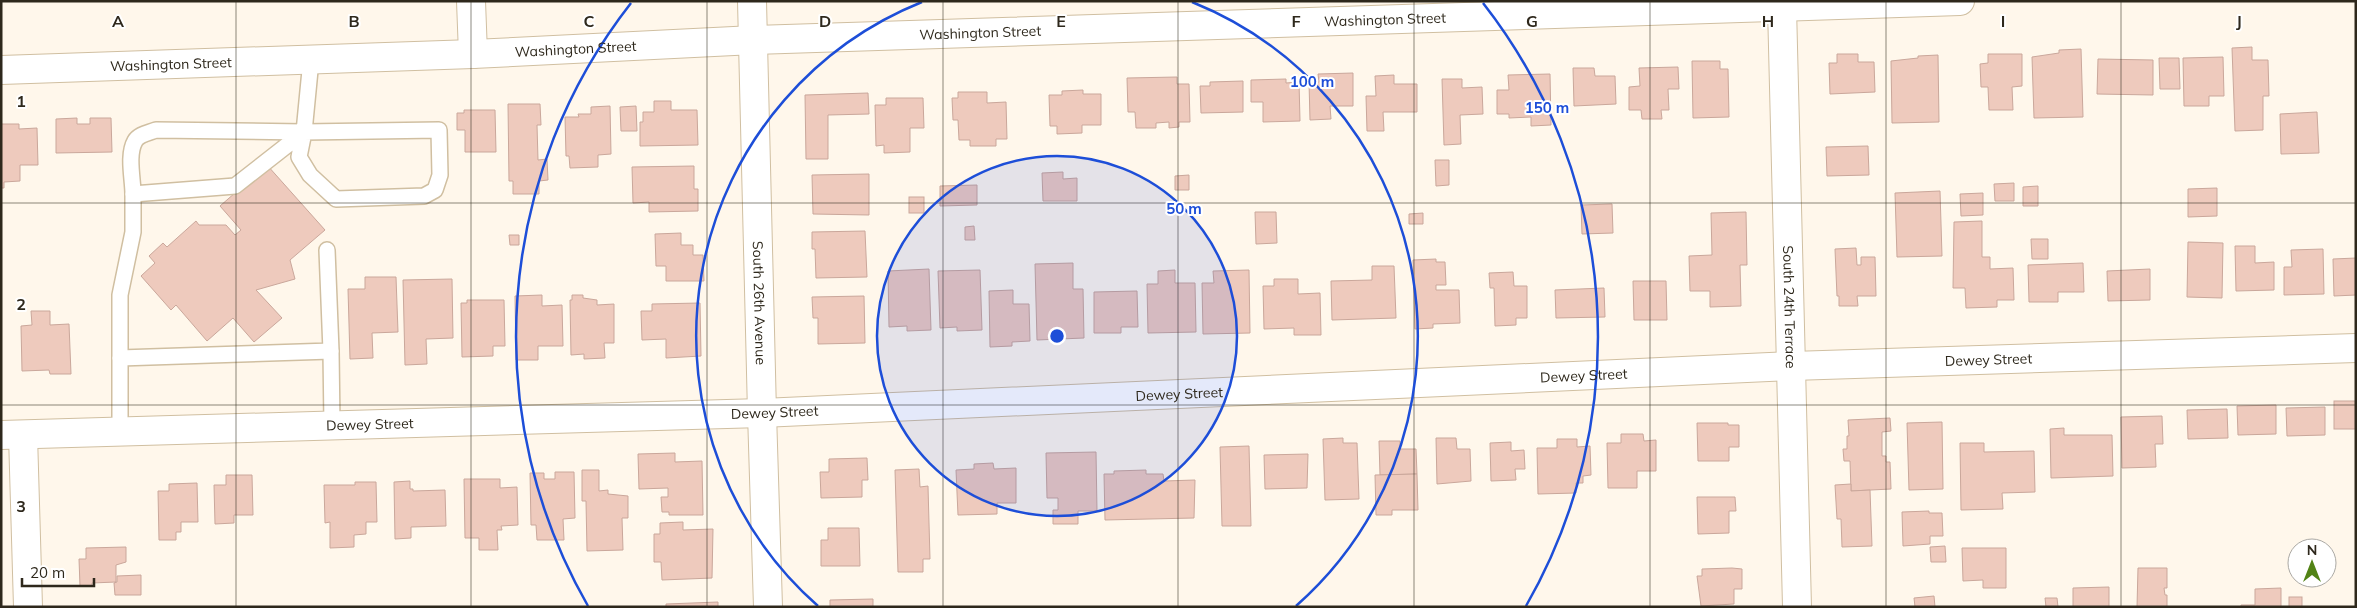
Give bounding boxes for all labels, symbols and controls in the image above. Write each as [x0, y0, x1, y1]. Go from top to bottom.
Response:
street label: Washington Street [1324, 9, 1446, 31]
text: A [112, 11, 124, 31]
text: B [348, 11, 360, 31]
text: C [584, 11, 595, 31]
text: D [819, 11, 831, 31]
text: E [1056, 11, 1066, 31]
text: F [1291, 11, 1301, 31]
text: G [1526, 11, 1538, 31]
text: H [1762, 11, 1774, 31]
text: I [2001, 11, 2005, 31]
text: J [2236, 11, 2242, 31]
street label: Washington Street [919, 22, 1042, 44]
street label: Washington Street [514, 37, 637, 61]
street label: Washington Street [110, 53, 232, 75]
text: 100 m [1290, 72, 1334, 91]
text: 1 [16, 91, 26, 111]
text: 150 m [1525, 98, 1569, 117]
text: 50 m [1166, 199, 1202, 218]
street label: South 26th Avenue [749, 241, 770, 365]
street label: South 24th Terrace [1779, 245, 1800, 369]
text: 2 [16, 294, 26, 314]
centre of rings [1048, 327, 1066, 345]
street label: Dewey Street [1945, 349, 2033, 370]
street label: Dewey Street [1540, 365, 1628, 386]
street label: Dewey Street [1135, 383, 1223, 405]
street label: Dewey Street [731, 401, 819, 423]
street label: Dewey Street [326, 414, 414, 435]
text: 3 [16, 496, 26, 516]
north arrow [2287, 538, 2337, 588]
text: N [2307, 541, 2317, 559]
scale bar [22, 556, 95, 588]
text: 20 m [30, 563, 65, 582]

